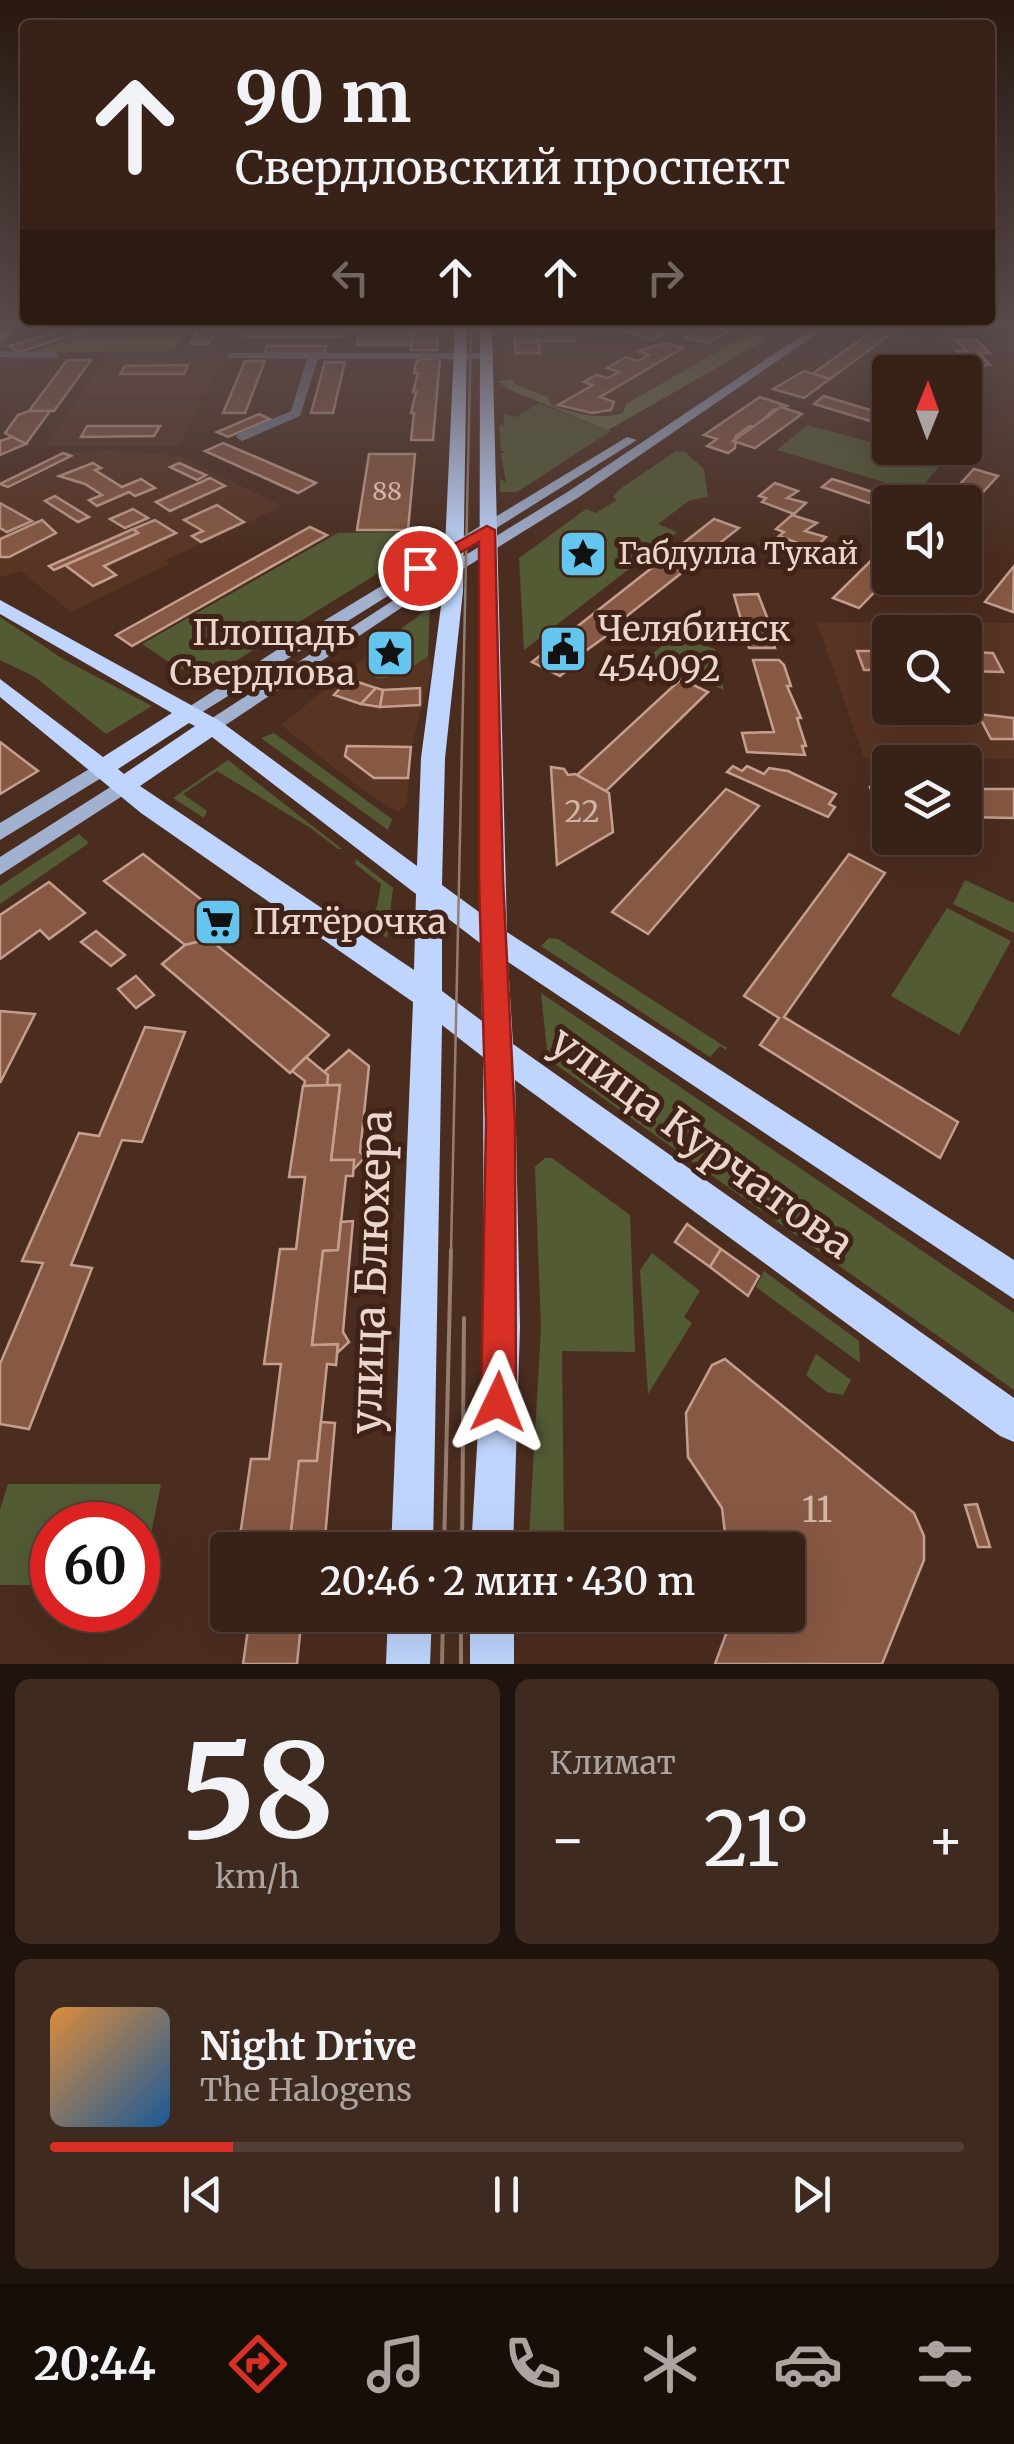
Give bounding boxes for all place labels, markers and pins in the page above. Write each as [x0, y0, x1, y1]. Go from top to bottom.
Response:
pin [378, 526, 463, 611]
place icon: Габдулла Тукай [557, 528, 609, 580]
place label: Габдулла Тукай [618, 534, 858, 572]
place label: Челябинск 454092 [598, 607, 790, 691]
place label: Площадь Свердлова [169, 611, 355, 695]
public building icon: Челябинск 454092 [537, 623, 589, 675]
place icon: Площадь Свердлова [364, 627, 416, 679]
supermarket icon: Пятёрочка [192, 896, 244, 948]
place label: Пятёрочка [253, 900, 446, 944]

